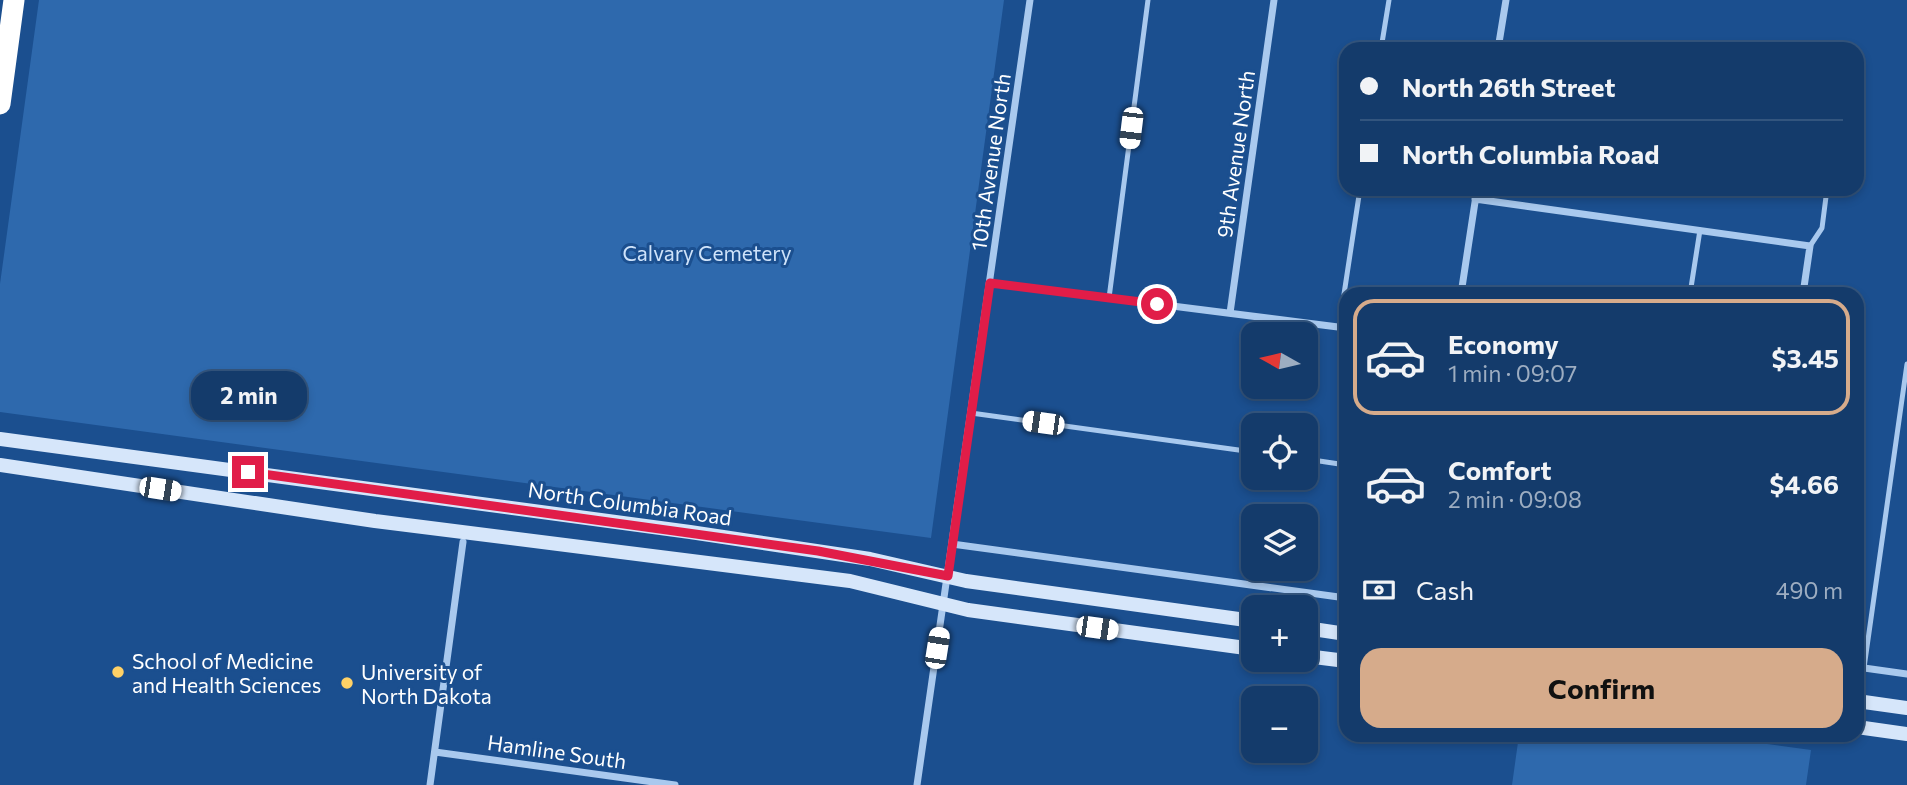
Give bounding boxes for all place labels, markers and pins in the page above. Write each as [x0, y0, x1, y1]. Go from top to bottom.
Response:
place label: School of Medicine and Health Sciences [132, 648, 321, 697]
place label: University of North Dakota [361, 659, 492, 708]
marker: School of Medicine and Health Sciences [110, 664, 126, 680]
marker: University of North Dakota [339, 675, 355, 691]

